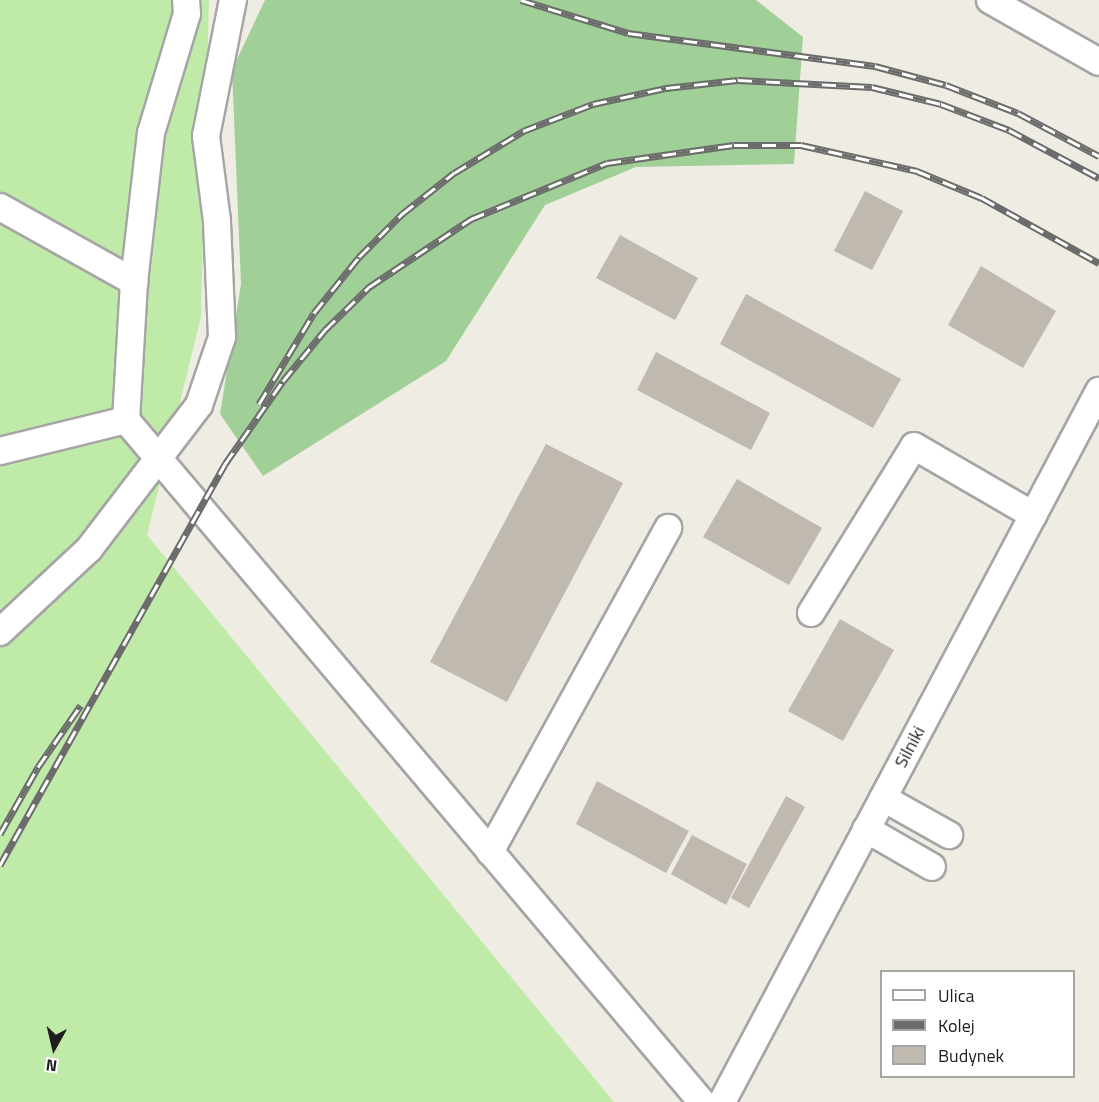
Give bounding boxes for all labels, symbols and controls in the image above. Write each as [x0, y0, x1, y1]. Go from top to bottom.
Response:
street label: Silniki [890, 722, 930, 772]
legend [880, 970, 1075, 1078]
text: Ulica [938, 982, 975, 1009]
text: Kolej [938, 1012, 975, 1039]
north arrow [24, 1018, 84, 1078]
text: Budynek [938, 1042, 1004, 1069]
text: N [44, 1053, 59, 1078]

